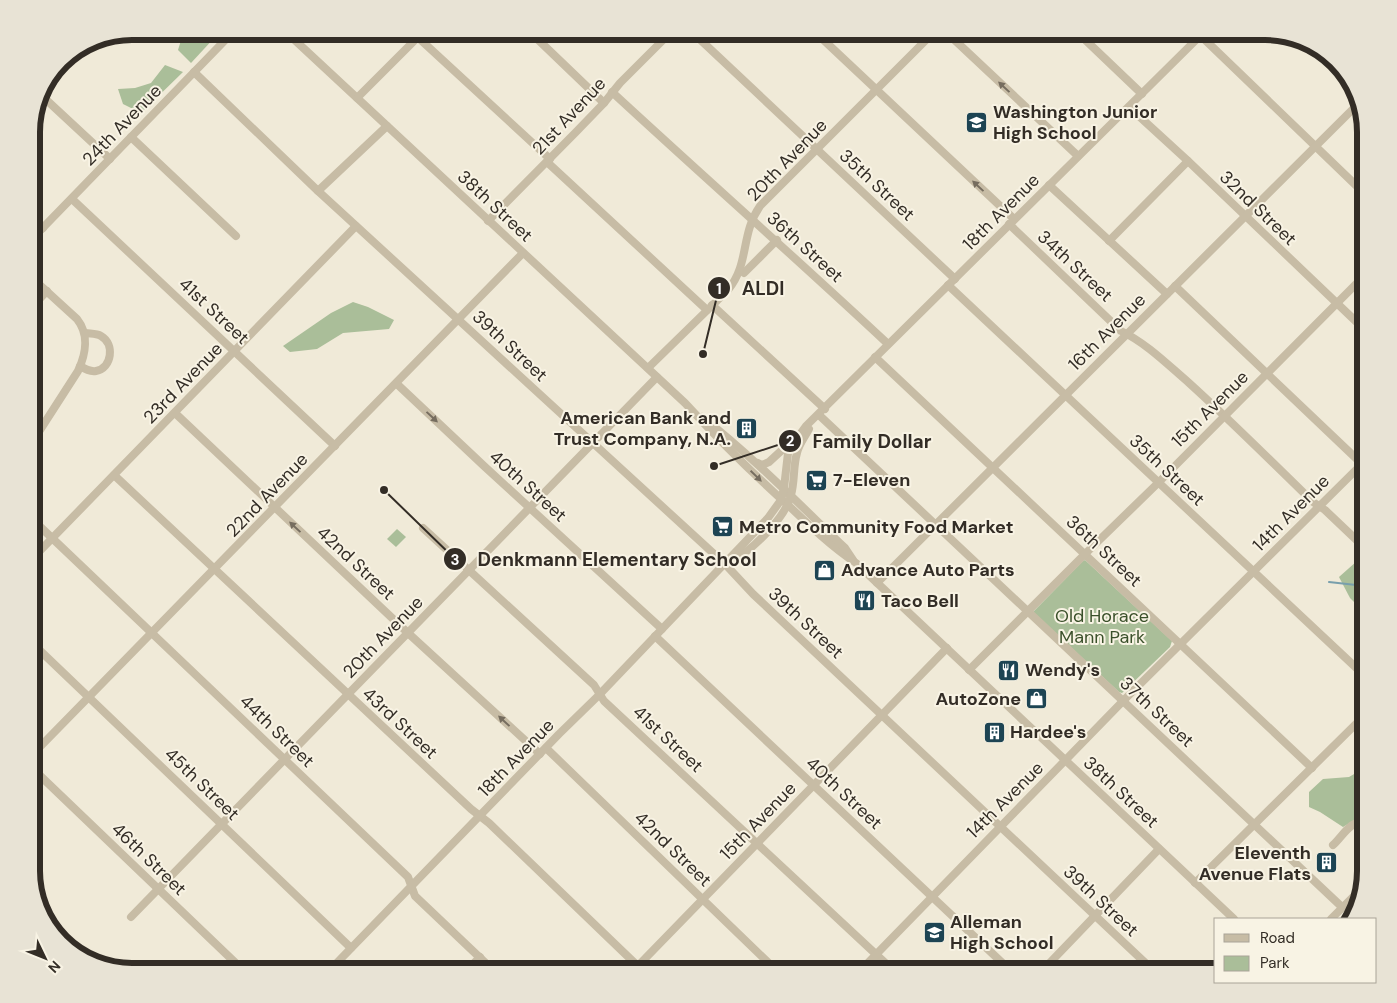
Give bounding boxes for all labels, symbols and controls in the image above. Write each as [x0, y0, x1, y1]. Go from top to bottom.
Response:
street label: 21st Avenue [527, 72, 611, 160]
street label: 24th Avenue [77, 79, 167, 171]
one-way arrow [998, 81, 1010, 93]
place label: Washington Junior High School [993, 100, 1157, 145]
school or university icon: Washington Junior High School [965, 110, 989, 134]
street label: 20th Avenue [742, 114, 832, 206]
street label: 35th Street [834, 144, 920, 226]
street label: 38th Street [452, 165, 538, 247]
street label: 32nd Street [1214, 165, 1302, 251]
street label: 18th Avenue [957, 168, 1045, 256]
one-way arrow [973, 180, 985, 192]
street label: 36th Street [762, 206, 848, 288]
street label: 34th Street [1032, 225, 1118, 307]
callout: ALDI [706, 271, 794, 305]
street label: 41st Street [174, 272, 254, 350]
text: ALDI [742, 276, 784, 301]
text: 1 [716, 279, 722, 299]
street label: 16th Avenue [1063, 288, 1151, 376]
street label: 39th Street [467, 305, 553, 387]
street label: 23rd Avenue [138, 337, 228, 429]
street label: 15th Avenue [1166, 365, 1254, 453]
place label: American Bank and Trust Company, N.A. [554, 406, 731, 451]
one-way arrow [426, 411, 438, 423]
building icon: American Bank and Trust Company, N.A. [735, 416, 759, 440]
callout: Family Dollar [778, 424, 942, 458]
text: Family Dollar [812, 429, 932, 454]
street label: 35th Street [1124, 429, 1210, 511]
text: 2 [786, 431, 795, 451]
street label: 40th Street [484, 445, 572, 527]
street label: 22nd Avenue [221, 448, 313, 542]
supermarket icon: 7-Eleven [805, 468, 829, 492]
place label: 7-Eleven [833, 468, 910, 492]
street label: 14th Avenue [1247, 469, 1335, 557]
one-way arrow [749, 470, 761, 482]
street label: 36th Street [1061, 510, 1147, 592]
supermarket icon: Metro Community Food Market [711, 515, 735, 539]
place label: Metro Community Food Market [739, 515, 1014, 539]
one-way arrow [290, 521, 302, 533]
street label: 42nd Street [312, 521, 400, 605]
callout: Denkmann Elementary School [442, 542, 767, 576]
text: Denkmann Elementary School [477, 547, 757, 572]
text: 3 [450, 550, 460, 570]
shop icon: Advance Auto Parts [813, 558, 837, 582]
place label: Advance Auto Parts [841, 558, 1015, 582]
street label: 39th Street [763, 582, 849, 664]
restaurant icon: Taco Bell [853, 589, 877, 613]
place label: Taco Bell [881, 589, 959, 613]
street label: 20th Avenue [338, 591, 428, 683]
park label: Old Horace Mann Park [1055, 604, 1149, 649]
restaurant icon: Wendy's [997, 658, 1021, 682]
place label: Wendy's [1025, 658, 1100, 682]
street label: 37th Street [1115, 671, 1199, 753]
street label: 43rd Street [357, 682, 443, 764]
place label: AutoZone [935, 687, 1021, 711]
shop icon: AutoZone [1025, 687, 1049, 711]
street label: 44th Street [234, 689, 320, 773]
street label: 41st Street [628, 700, 708, 778]
street label: 18th Avenue [473, 714, 559, 802]
one-way arrow [498, 715, 510, 727]
building icon: Hardee's [982, 720, 1006, 744]
place label: Hardee's [1010, 720, 1086, 744]
street label: 45th Street [159, 742, 245, 826]
street label: 40th Street [801, 751, 887, 835]
street label: 38th Street [1078, 751, 1164, 833]
street label: 14th Avenue [961, 756, 1049, 844]
street label: 15th Avenue [715, 777, 801, 865]
street label: 42nd Street [629, 806, 717, 892]
street label: 46th Street [106, 817, 192, 901]
place label: Eleventh Avenue Flats [1199, 841, 1311, 886]
building icon: Eleventh Avenue Flats [1315, 851, 1339, 875]
street label: 39th Street [1058, 860, 1144, 942]
place label: Alleman High School [950, 910, 1054, 955]
legend [1214, 918, 1377, 983]
school or university icon: Alleman High School [922, 920, 946, 944]
text: Road [1260, 928, 1295, 948]
north arrow [20, 933, 70, 983]
text: Park [1260, 953, 1290, 973]
text: N [44, 957, 65, 977]

